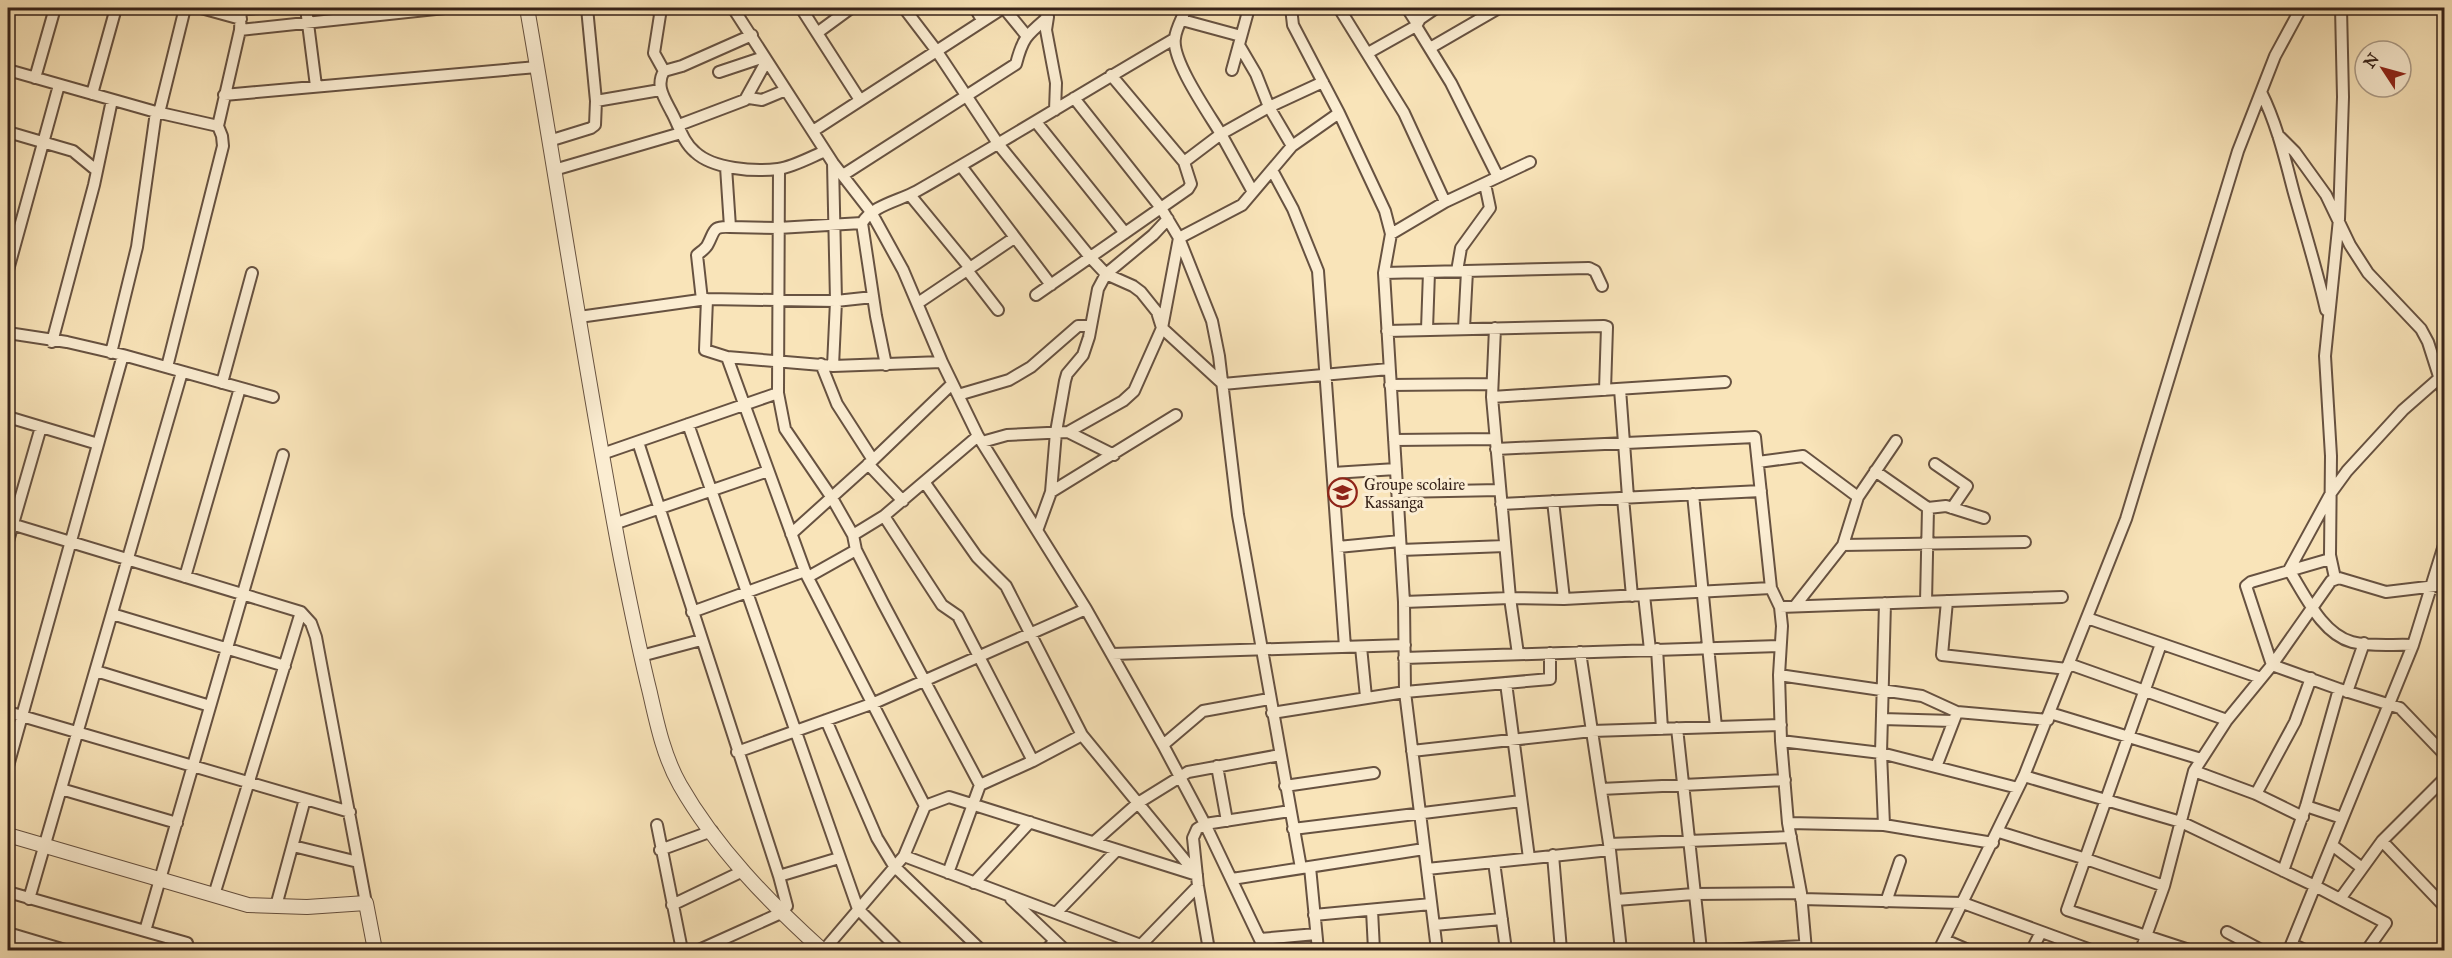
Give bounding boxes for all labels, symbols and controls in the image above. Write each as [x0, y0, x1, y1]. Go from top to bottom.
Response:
north arrow [2353, 39, 2413, 99]
text: N [2360, 49, 2383, 72]
place label: Groupe scolaire Kassanga [1364, 475, 1466, 513]
school or university icon: Groupe scolaire Kassanga [1327, 477, 1359, 509]

